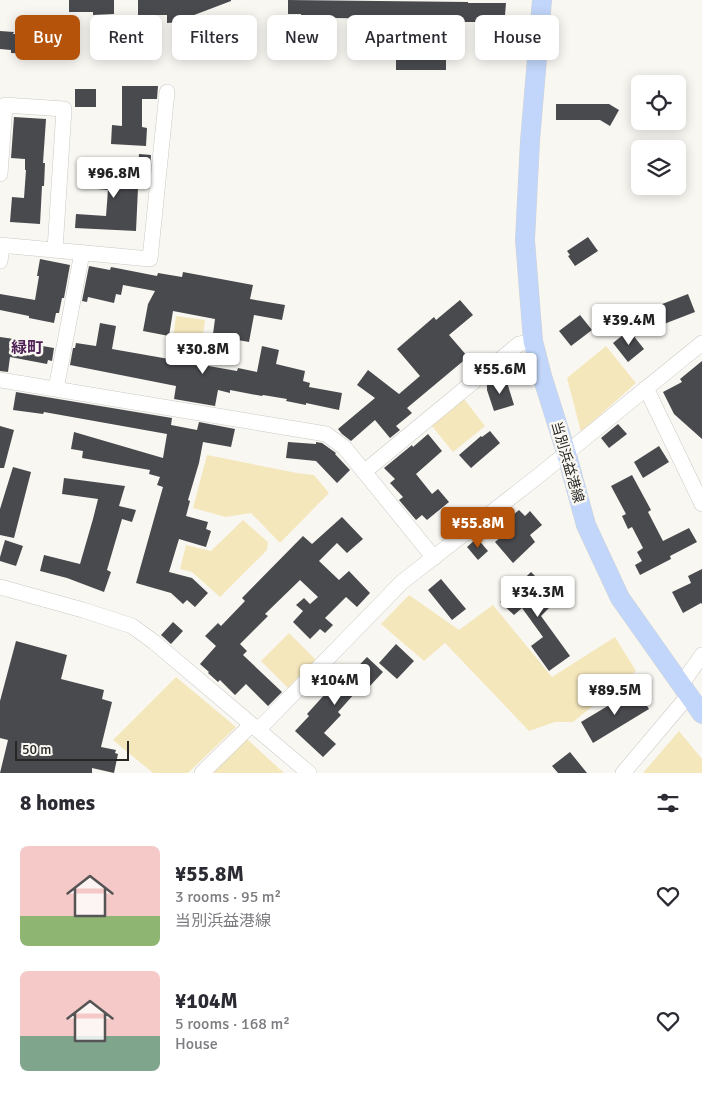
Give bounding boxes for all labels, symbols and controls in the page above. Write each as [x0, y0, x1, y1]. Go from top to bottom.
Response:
chip: Buy [15, 15, 80, 60]
chip: Rent [90, 15, 162, 60]
chip: Filters [172, 15, 257, 60]
chip: New [267, 15, 337, 60]
chip: Apartment [347, 15, 465, 60]
chip: House [475, 15, 559, 60]
map controls [631, 75, 686, 195]
button: locate [631, 75, 686, 130]
button: layers [631, 140, 686, 195]
pin: ¥96.8M [73, 156, 155, 199]
text: ¥96.8M [88, 163, 140, 183]
pin: ¥39.4M [588, 304, 670, 346]
text: ¥39.4M [603, 310, 655, 330]
pin: ¥30.8M [162, 332, 244, 375]
district label: 緑町 [11, 338, 43, 358]
text: ¥30.8M [177, 339, 229, 359]
pin: ¥55.6M [459, 352, 541, 395]
text: ¥55.6M [474, 359, 526, 379]
street label: 当別浜益港線 [548, 419, 587, 505]
pin: ¥55.8M [437, 506, 519, 549]
text: ¥55.8M [452, 513, 504, 533]
pin: ¥34.3M [497, 576, 579, 618]
text: ¥34.3M [512, 582, 564, 602]
pin: ¥104M [300, 664, 370, 706]
text: ¥104M [311, 670, 359, 690]
pin: ¥89.5M [574, 674, 656, 716]
text: ¥89.5M [589, 680, 641, 700]
scale bar [15, 738, 129, 761]
text: 50 m [22, 741, 51, 758]
icon: filters [654, 789, 682, 817]
text: 8 homes [20, 790, 95, 816]
text: ¥55.8M [175, 861, 244, 887]
icon: home [60, 866, 120, 926]
icon: heart [654, 882, 682, 910]
text: 3 rooms · 95 m² [175, 887, 281, 907]
text: 当別浜益港線 [175, 911, 271, 931]
text: ¥104M [175, 988, 238, 1014]
icon: home [60, 991, 120, 1051]
icon: heart [654, 1007, 682, 1035]
text: 5 rooms · 168 m² [175, 1014, 290, 1034]
text: House [175, 1034, 218, 1054]

